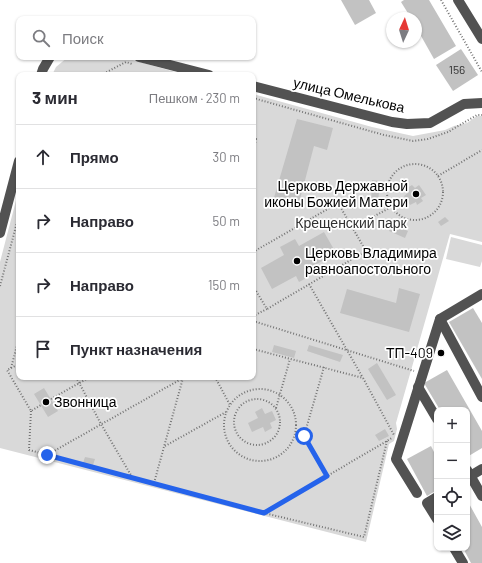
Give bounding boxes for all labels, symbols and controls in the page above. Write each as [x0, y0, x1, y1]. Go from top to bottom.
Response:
north arrow [386, 12, 422, 48]
search box [16, 16, 256, 60]
icon: search [30, 27, 52, 49]
text: Поиск [62, 29, 104, 47]
house number: 156 [449, 62, 465, 76]
street label: улица Омелькова [292, 73, 407, 116]
text: 3 мин [32, 87, 78, 107]
text: Пешком · 230 m [149, 90, 240, 106]
icon: ahead [32, 146, 54, 168]
text: Прямо [70, 148, 119, 166]
text: 30 m [213, 149, 240, 165]
place label: Церковь Державной иконы Божией Матери [264, 177, 408, 210]
marker: Церковь Державной иконы Божией Матери [411, 189, 421, 199]
icon: right [32, 210, 54, 232]
text: Направо [70, 212, 134, 230]
text: 50 m [213, 213, 240, 229]
park label: Крещенский парк [295, 214, 408, 231]
place label: Церковь Владимира равноапостольного [305, 244, 437, 277]
marker: Церковь Владимира равноапостольного [292, 256, 302, 266]
icon: right [32, 274, 54, 296]
text: Направо [70, 276, 134, 294]
text: 150 m [208, 277, 240, 293]
icon: arrive [32, 338, 54, 360]
text: Пункт назначения [70, 340, 202, 358]
place label: ТП-409 [386, 344, 433, 361]
marker: ТП-409 [436, 348, 446, 358]
place label: Звонница [54, 393, 117, 410]
marker: Звонница [41, 397, 51, 407]
map controls [434, 407, 470, 551]
button: + [434, 407, 470, 443]
route start [295, 427, 313, 445]
button: − [434, 443, 470, 479]
route end [38, 446, 56, 464]
button: locate [434, 479, 470, 515]
button: layers [434, 515, 470, 551]

